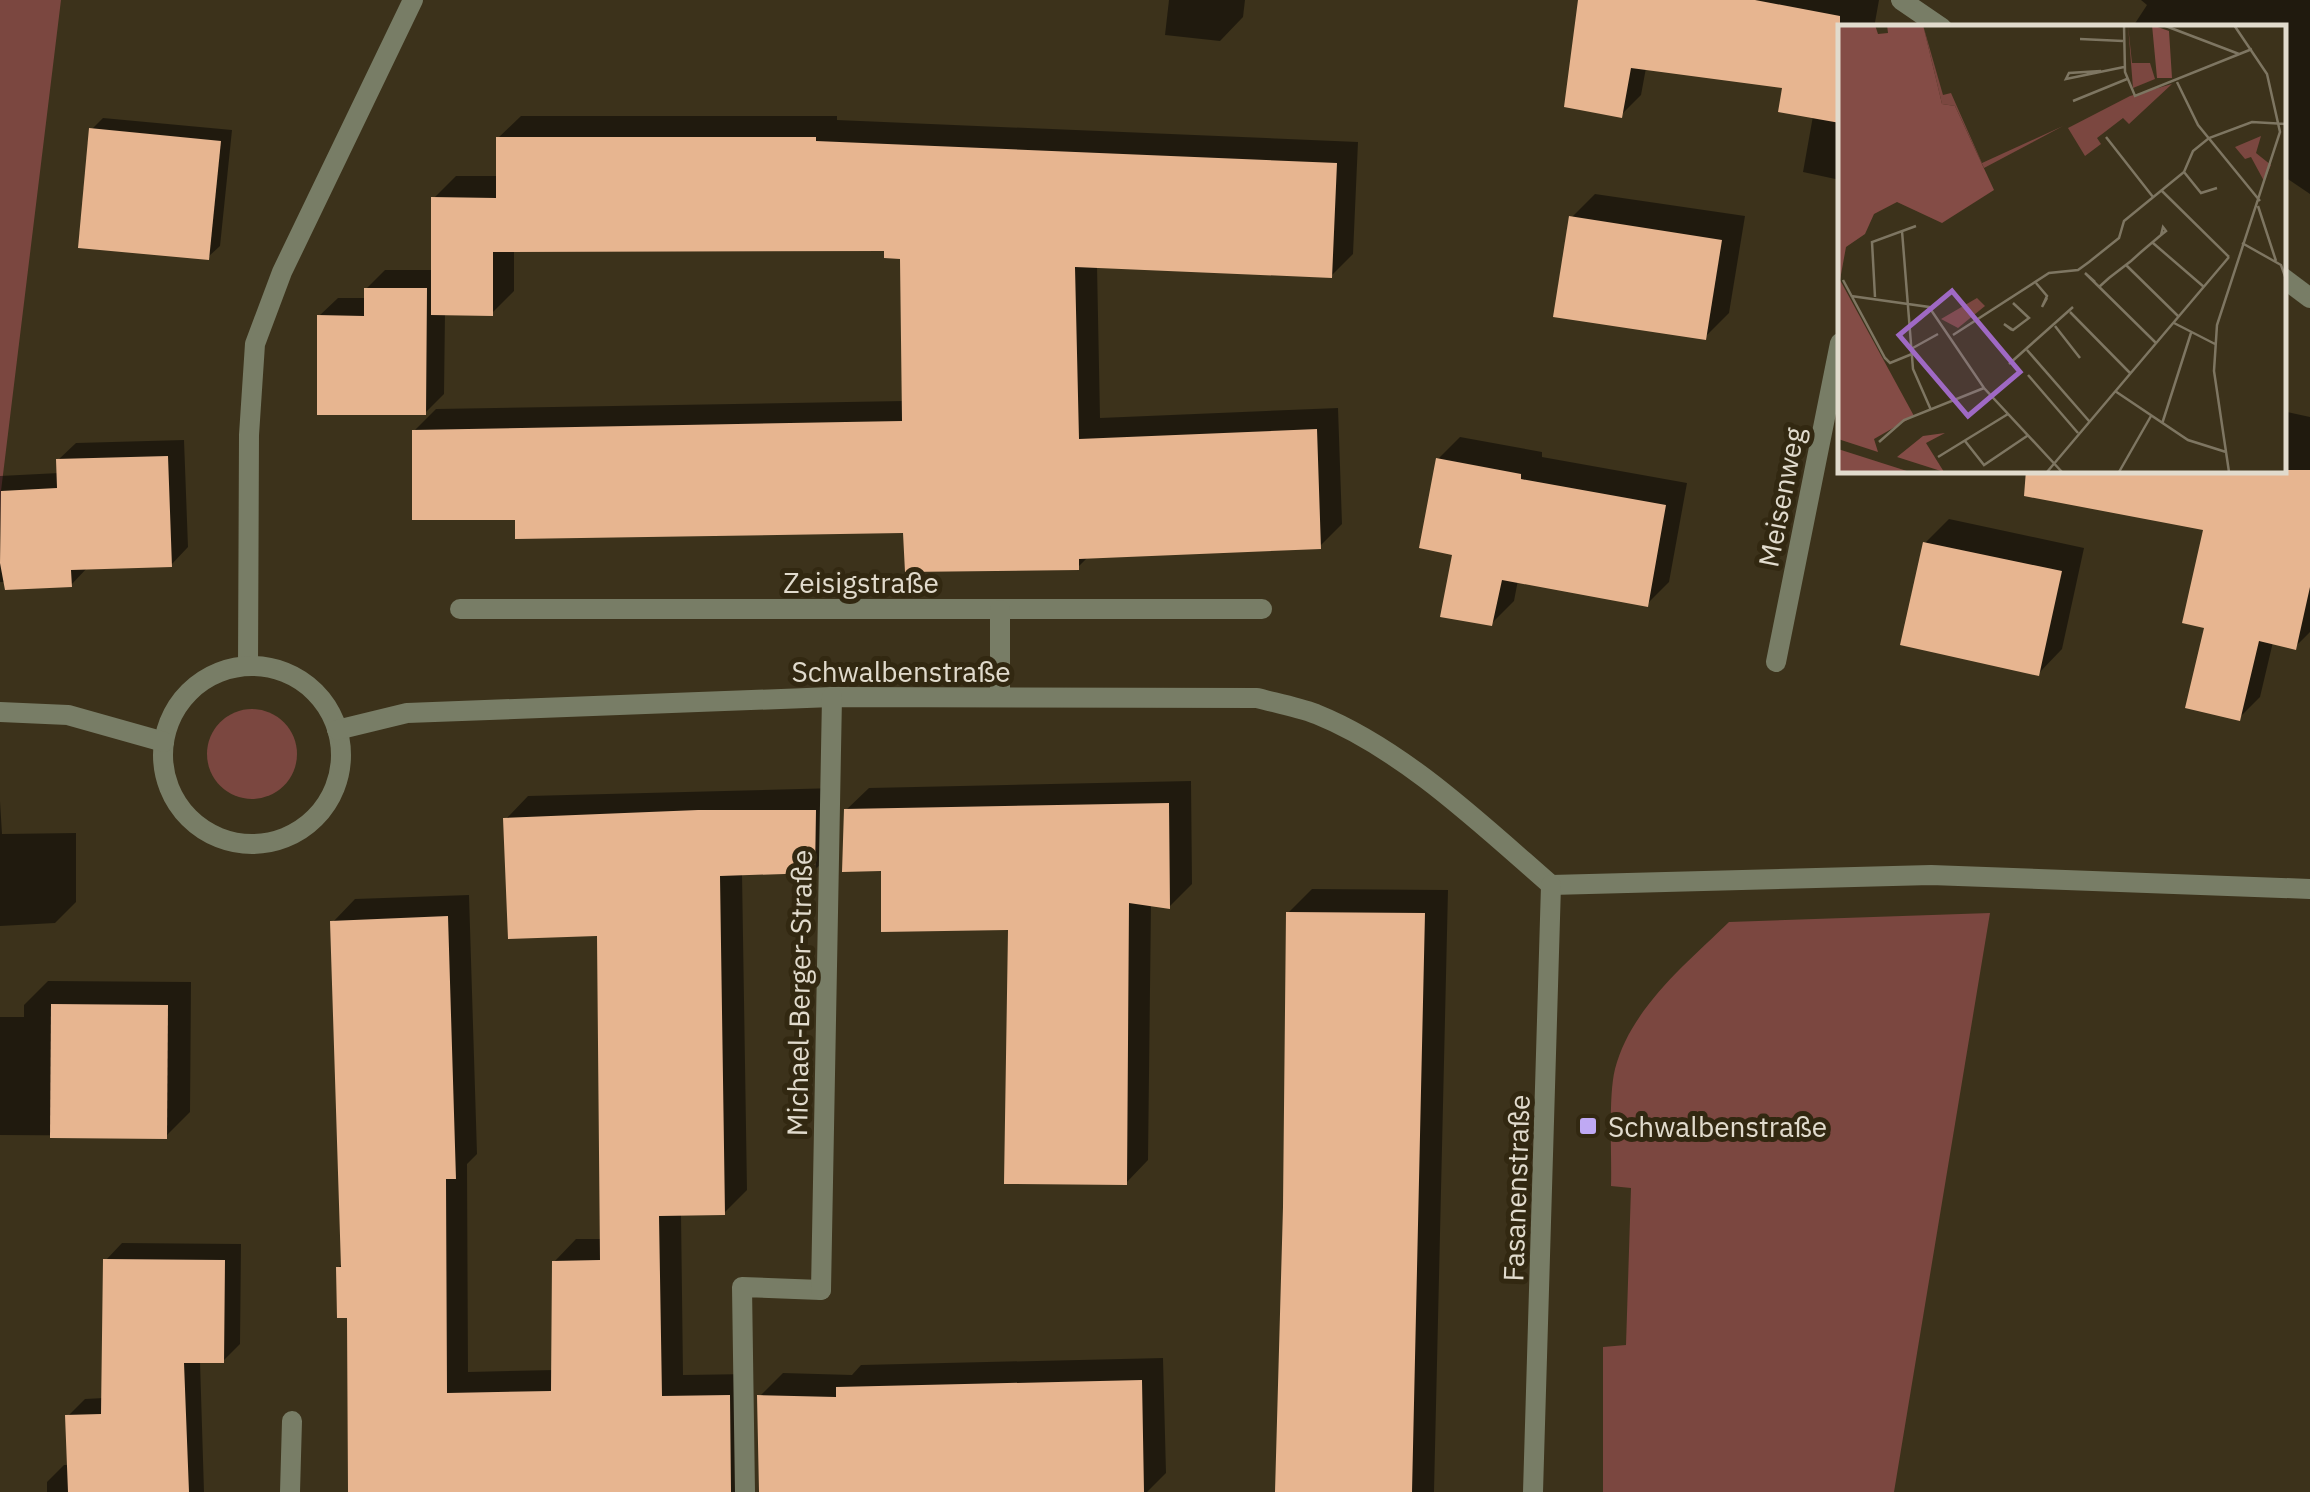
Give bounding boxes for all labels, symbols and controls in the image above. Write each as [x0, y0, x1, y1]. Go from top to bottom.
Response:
inset map [1838, 25, 2285, 472]
street label: Meisenweg [1749, 424, 1813, 570]
street label: Zeisigstraße [783, 564, 939, 601]
street label: Schwalbenstraße [791, 653, 1011, 690]
street label: Michael-Berger-Straße [778, 849, 820, 1137]
street label: Fasanenstraße [1494, 1094, 1538, 1282]
place label: Schwalbenstraße [1608, 1108, 1827, 1145]
marker: Schwalbenstraße [1577, 1115, 1599, 1137]

